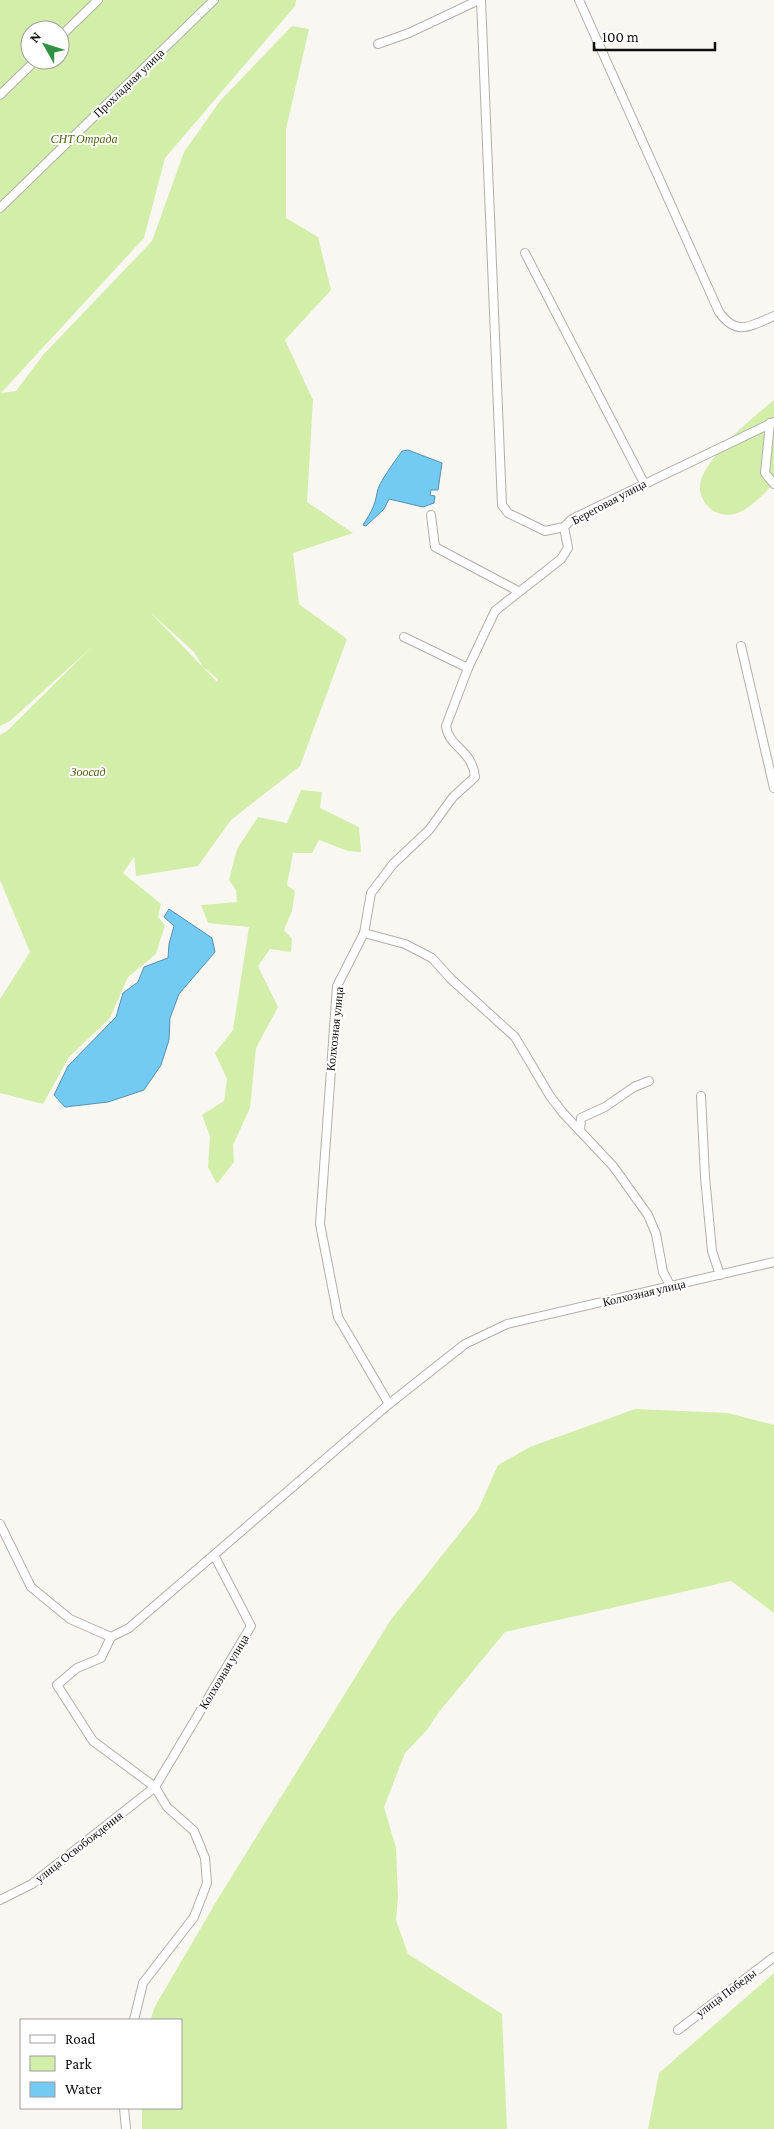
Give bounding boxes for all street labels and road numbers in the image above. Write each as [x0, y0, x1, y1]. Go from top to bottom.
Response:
street label: Прохладная улица [91, 45, 168, 120]
street label: Береговая улица [569, 476, 649, 528]
street label: Колхозная улица [324, 985, 346, 1072]
street label: Колхозная улица [601, 1277, 687, 1309]
street label: Колхозная улица [196, 1632, 252, 1712]
street label: улица Освобождения [32, 1808, 126, 1886]
street label: улица Победы [693, 1966, 759, 2020]

